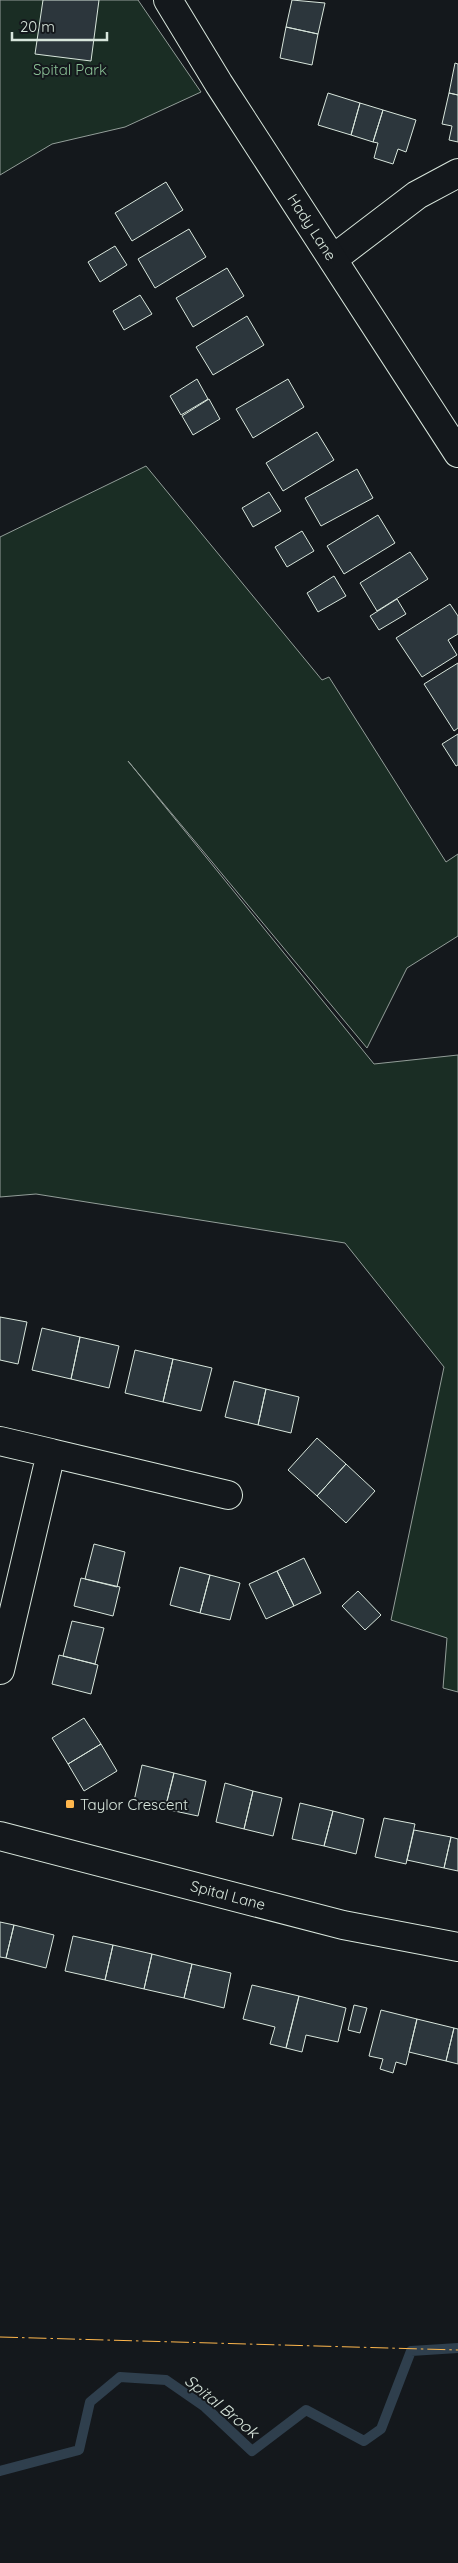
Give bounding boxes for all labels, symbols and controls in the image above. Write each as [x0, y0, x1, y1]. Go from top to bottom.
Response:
scale bar [12, 10, 108, 42]
text: 20 m [20, 17, 55, 36]
park label: Spital Park [33, 60, 107, 79]
street label: Hady Lane [283, 190, 341, 264]
place label: Taylor Crescent [80, 1795, 188, 1814]
marker: Taylor Crescent [64, 1798, 76, 1810]
street label: Spital Lane [189, 1876, 267, 1914]
water label: Spital Brook [181, 2370, 264, 2443]

